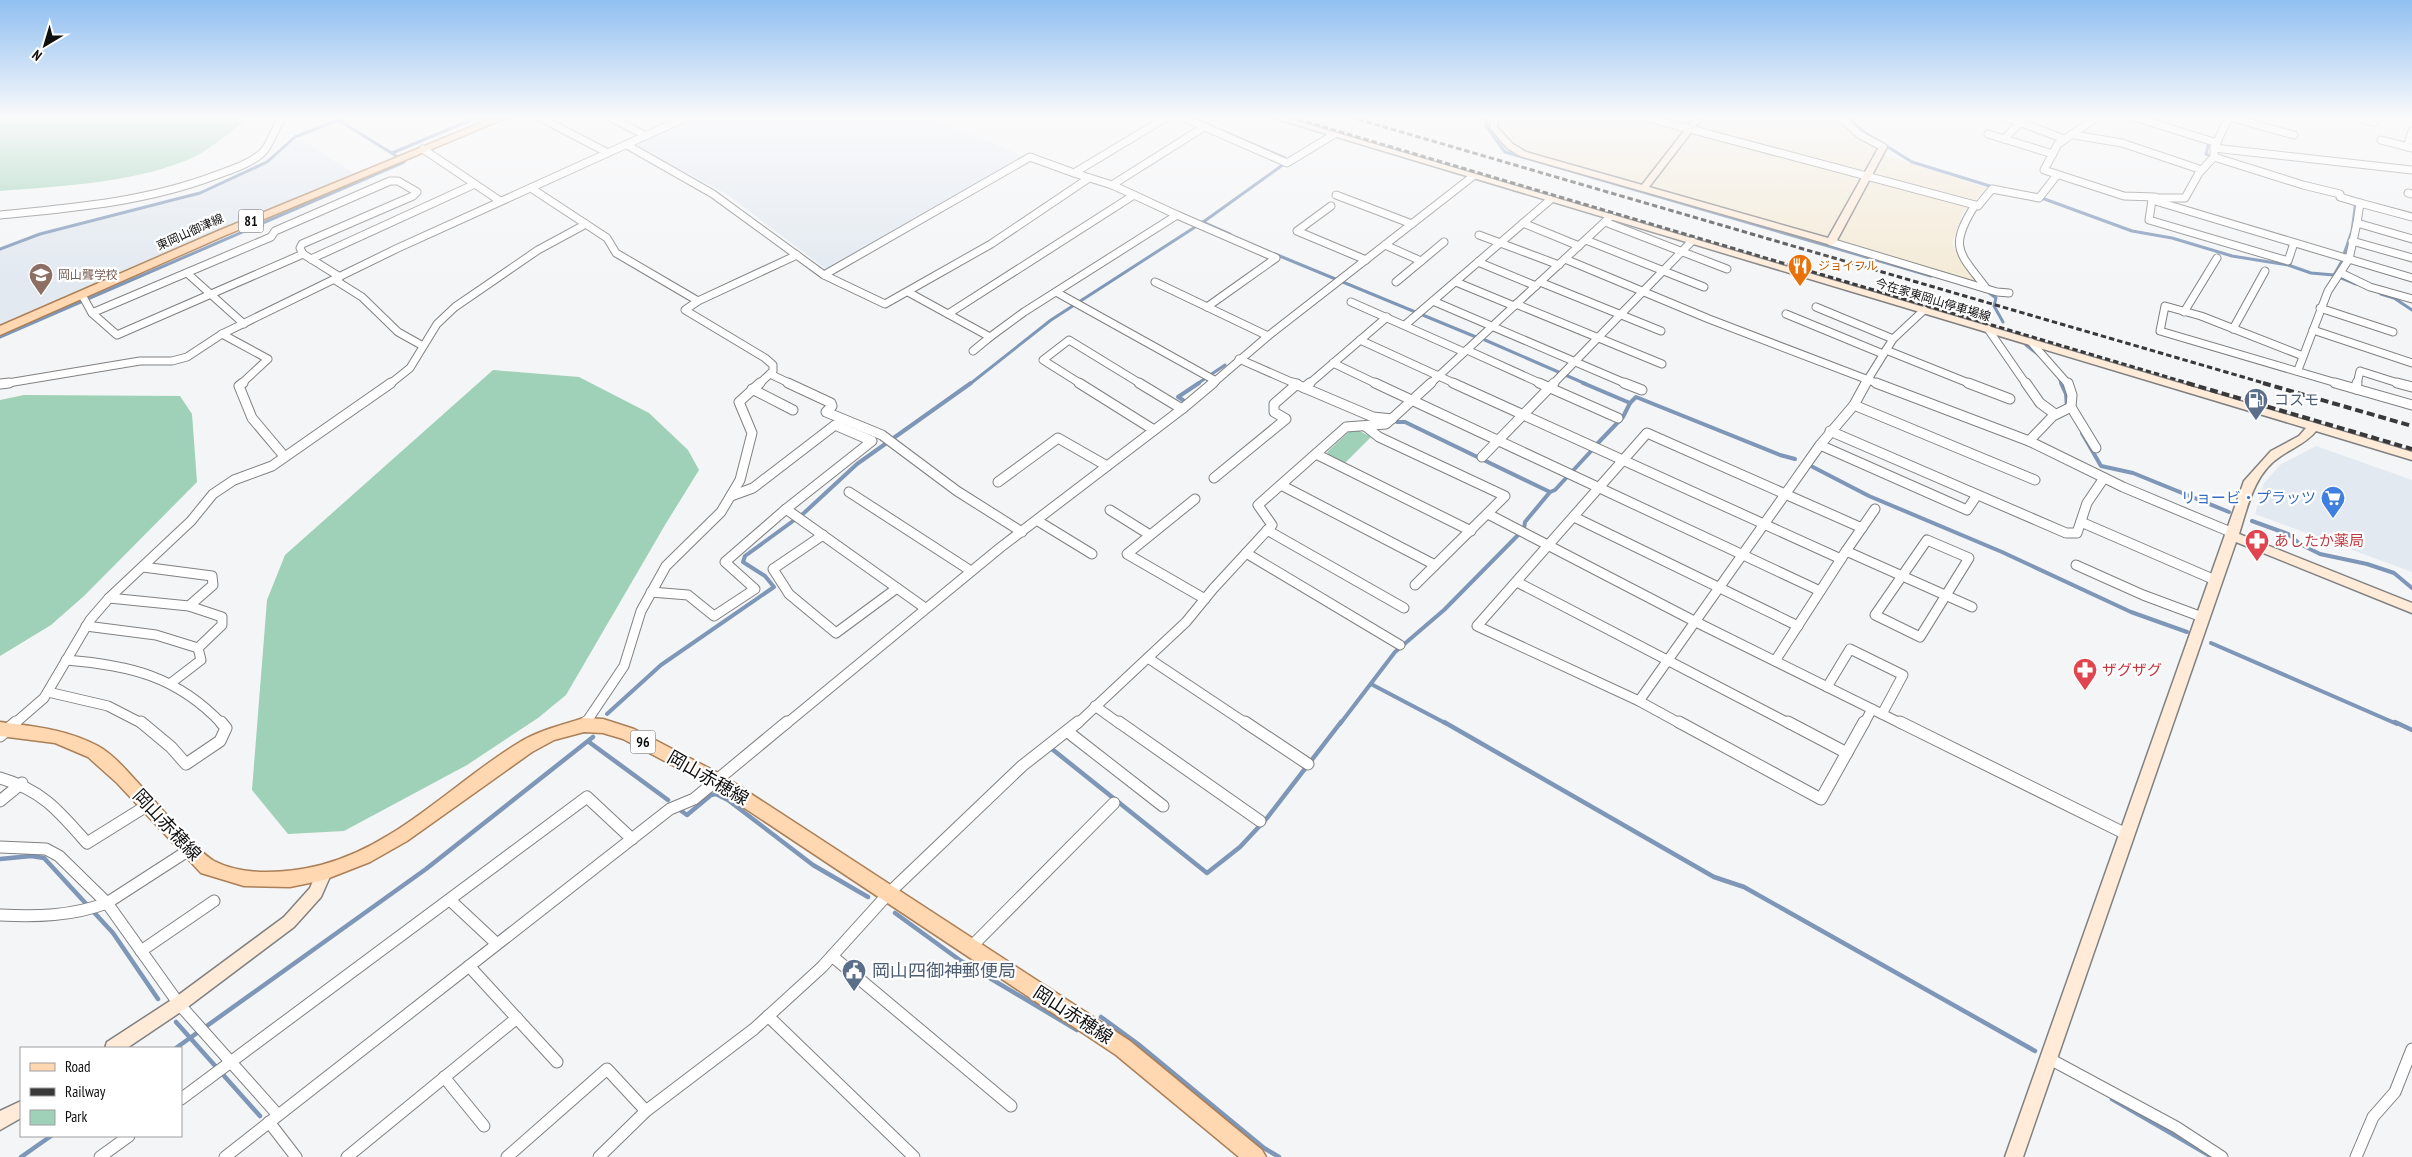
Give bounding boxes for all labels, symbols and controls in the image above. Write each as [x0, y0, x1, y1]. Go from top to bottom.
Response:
north arrow [20, 20, 70, 70]
text: N [28, 46, 46, 65]
street label: 東岡山御津線 [154, 210, 226, 253]
road number: 81 [238, 210, 264, 232]
restaurant icon: ジョイフル [1787, 253, 1813, 287]
place label: ジョイフル [1818, 258, 1878, 273]
school or university icon: 岡山聾学校 [28, 262, 54, 296]
place label: 岡山聾学校 [58, 267, 118, 282]
street label: 今在家東岡山停車場線 [1874, 275, 1993, 324]
fuel station icon: コスモ [2243, 387, 2269, 421]
place label: コスモ [2274, 390, 2319, 409]
supermarket icon: リョービ・プラッツ [2320, 485, 2346, 519]
place label: リョービ・プラッツ [2181, 488, 2316, 507]
pharmacy icon: あしたか薬局 [2244, 528, 2270, 562]
place label: あしたか薬局 [2274, 531, 2364, 550]
pharmacy icon: ザグザグ [2072, 657, 2098, 691]
place label: ザグザグ [2102, 660, 2162, 679]
road number: 96 [630, 730, 656, 754]
street label: 岡山赤穂線 [664, 745, 753, 810]
street label: 岡山赤穂線 [128, 784, 206, 865]
public building icon: 岡山四御神郵便局 [841, 958, 867, 992]
place label: 岡山四御神郵便局 [872, 959, 1016, 982]
street label: 岡山赤穂線 [1029, 980, 1117, 1049]
legend [20, 1047, 182, 1137]
text: Road [65, 1057, 91, 1076]
text: Railway [65, 1082, 106, 1101]
text: Park [65, 1107, 87, 1126]

